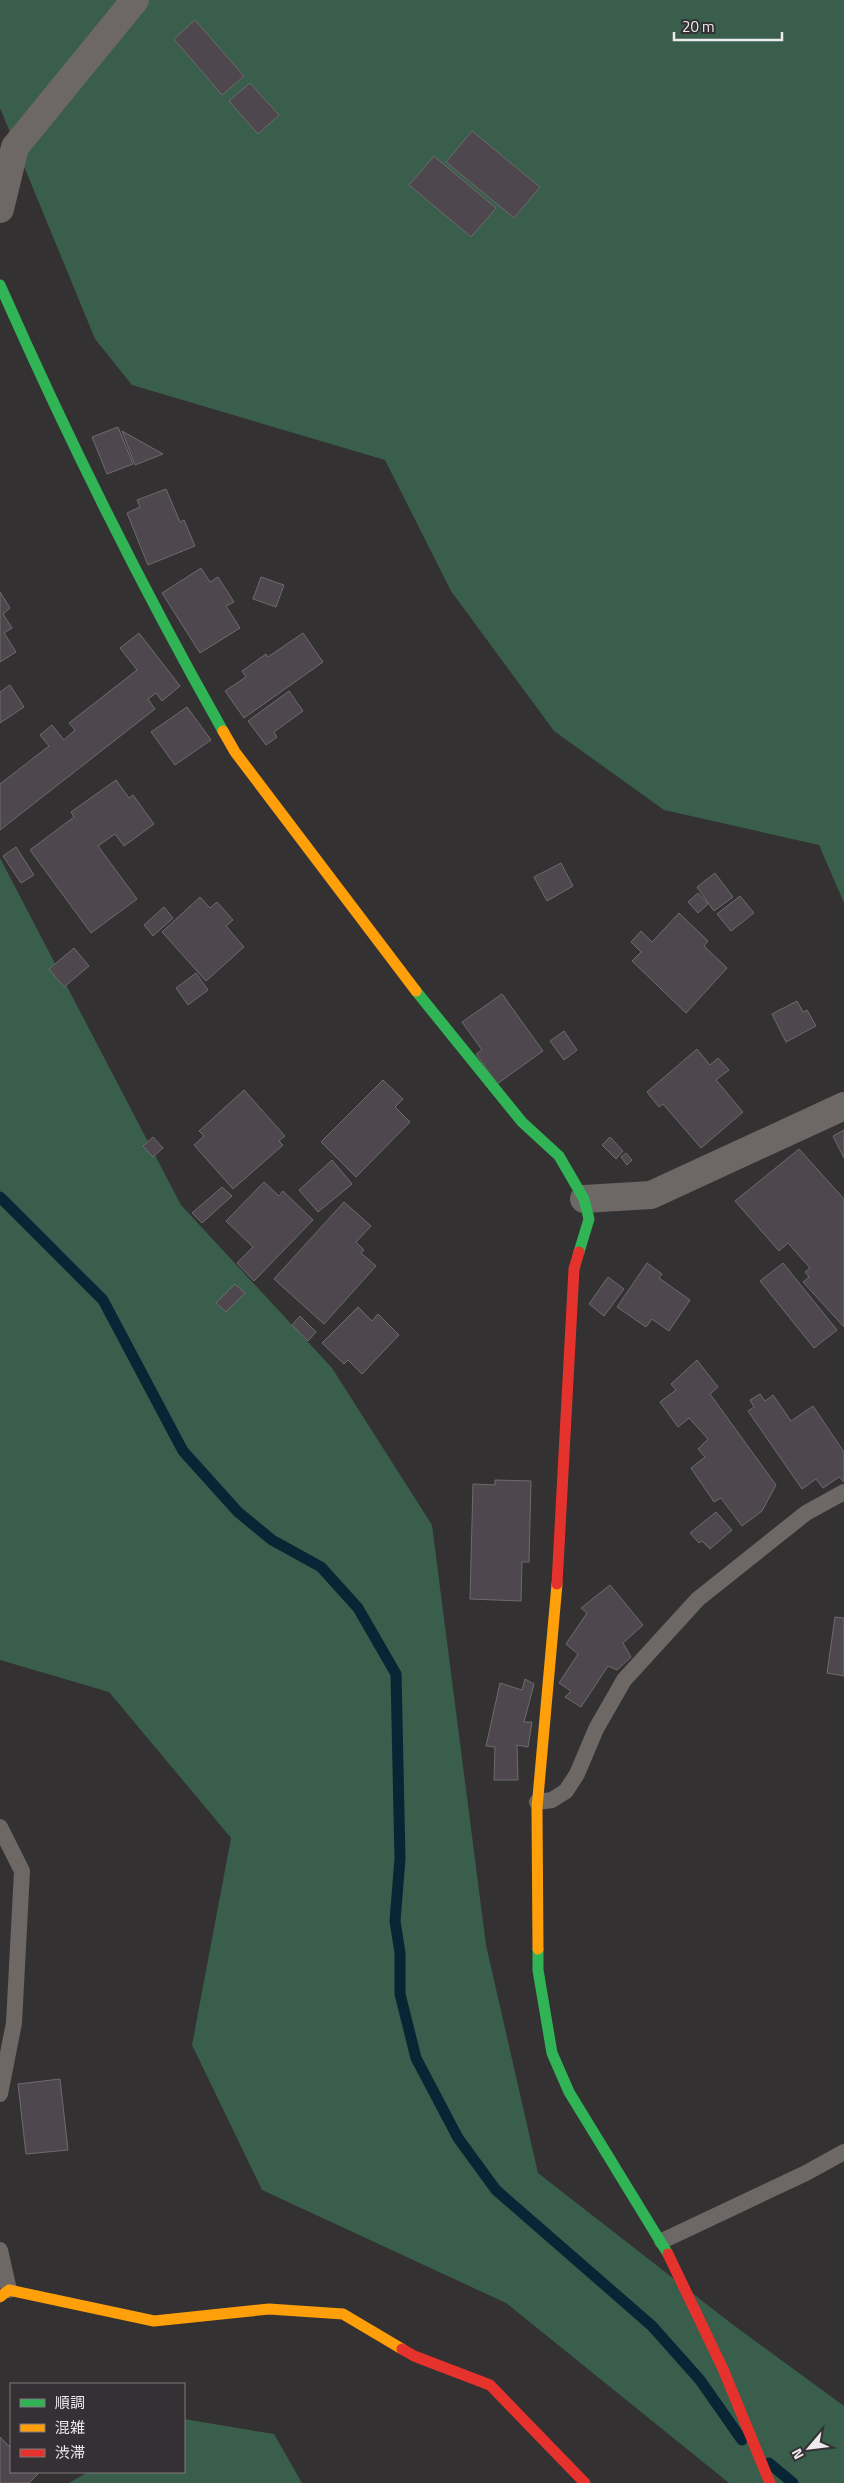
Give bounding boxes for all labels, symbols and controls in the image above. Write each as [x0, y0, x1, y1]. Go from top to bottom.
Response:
scale bar [674, 10, 782, 42]
text: 20 m [682, 15, 715, 38]
legend [10, 2383, 185, 2473]
text: 順調 [55, 2391, 85, 2414]
text: 混雑 [55, 2416, 85, 2439]
north arrow [784, 2423, 834, 2473]
text: 渋滞 [55, 2441, 85, 2464]
text: N [786, 2445, 809, 2464]

